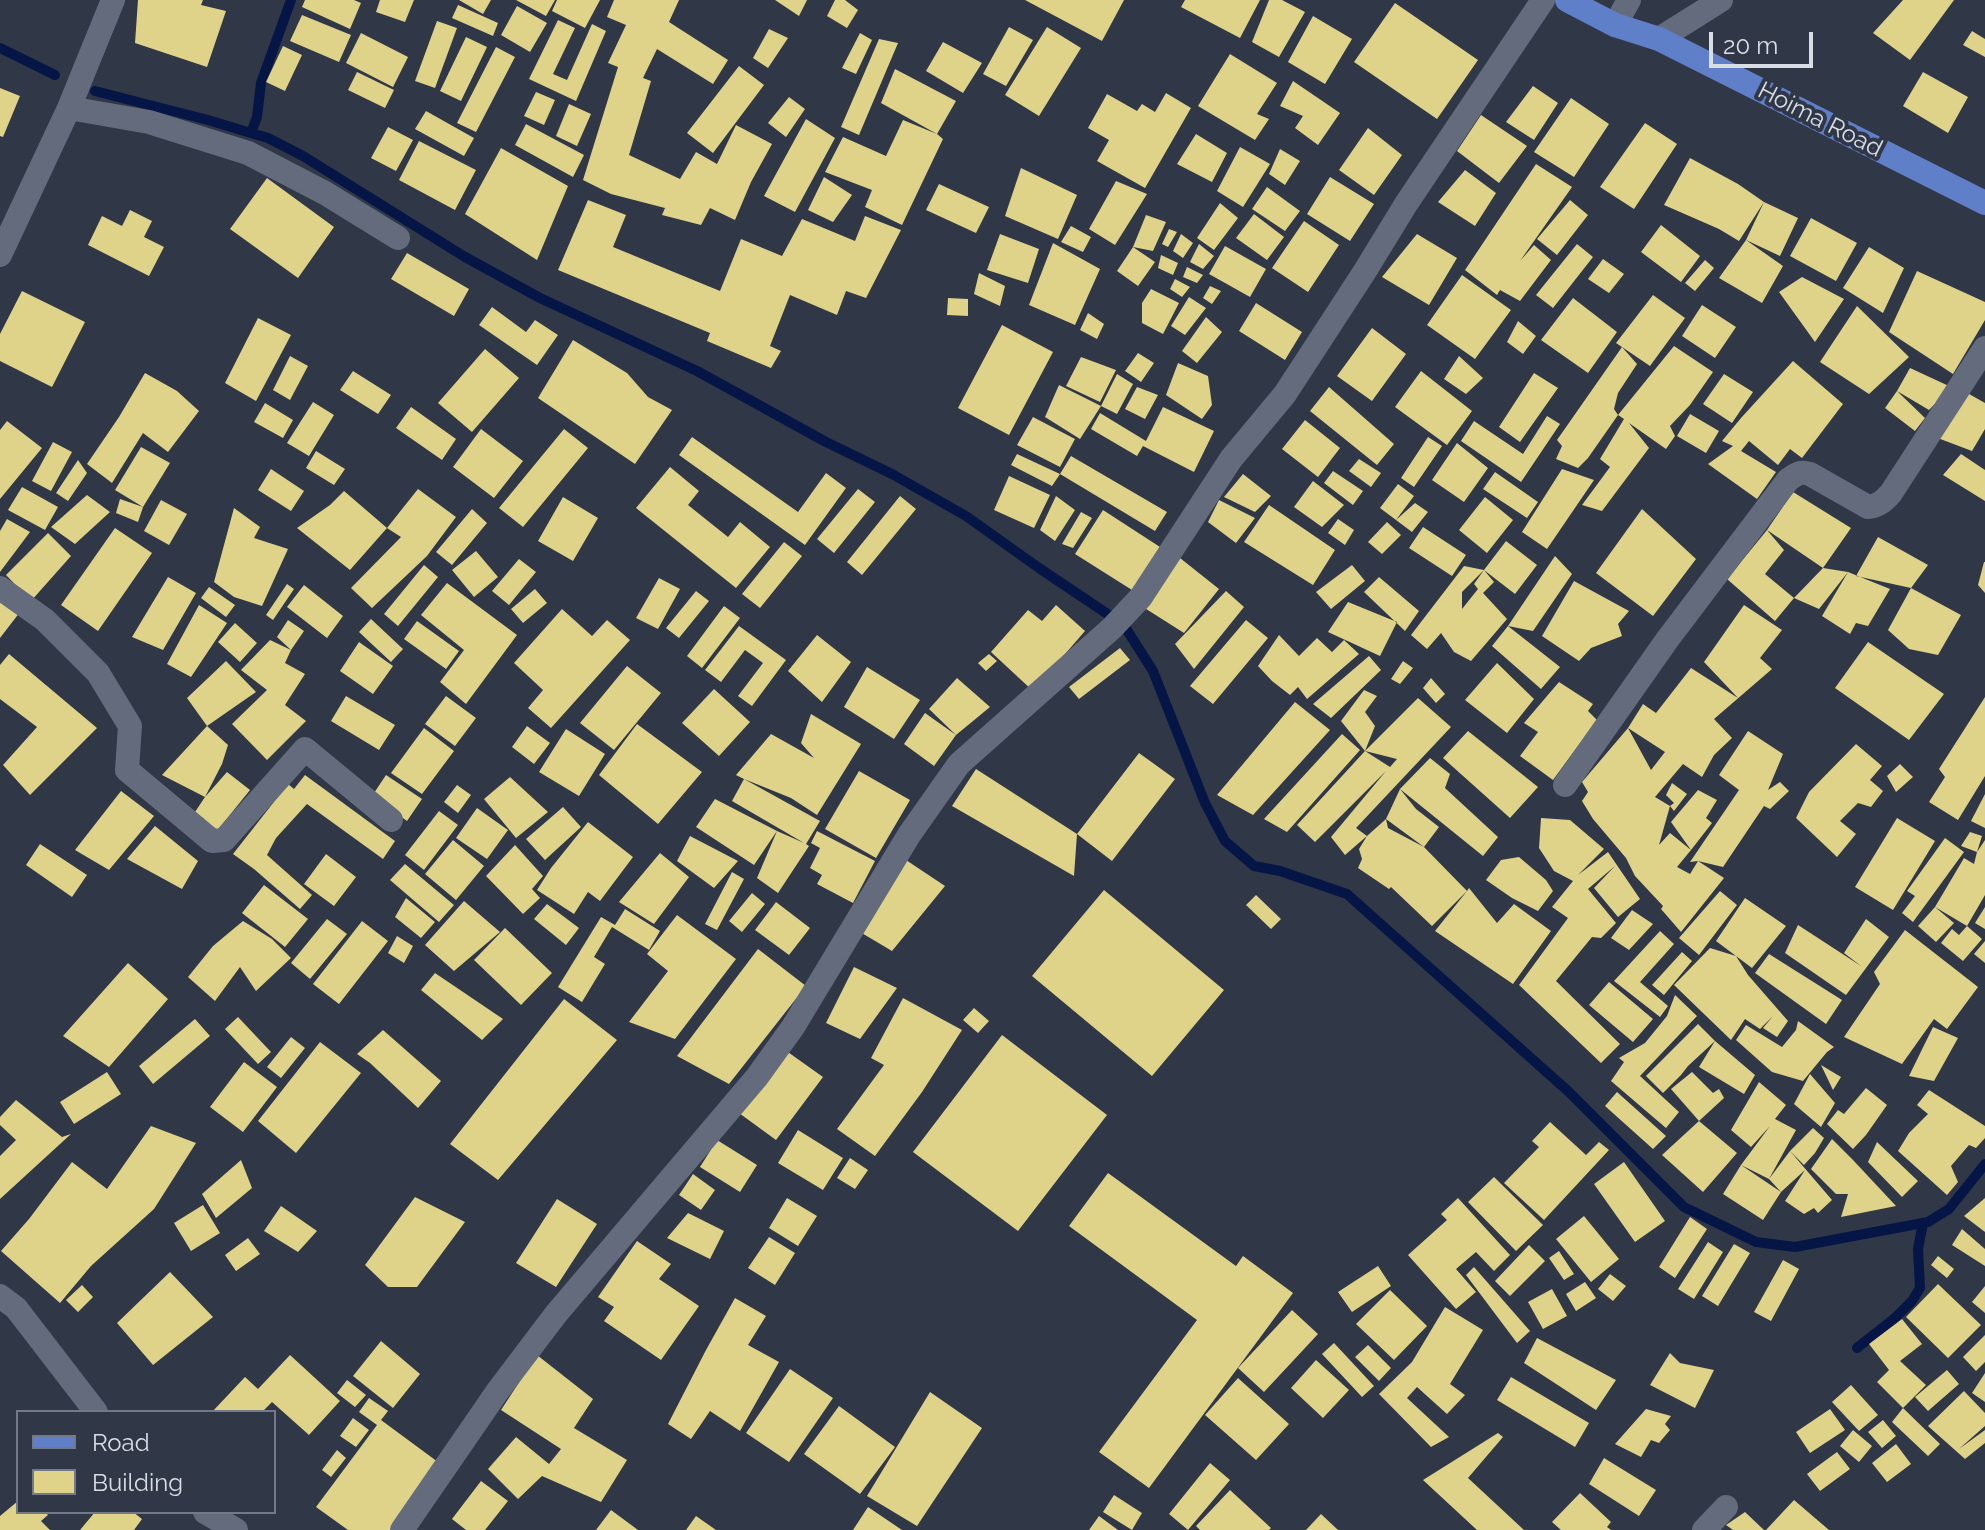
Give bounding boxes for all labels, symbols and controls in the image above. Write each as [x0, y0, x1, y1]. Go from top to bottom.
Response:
scale bar [1713, 16, 1817, 66]
text: 20 m [1723, 31, 1778, 60]
street label: Hoima Road [1753, 76, 1887, 164]
legend [16, 1410, 276, 1514]
text: Road [92, 1428, 150, 1457]
text: Building [92, 1468, 183, 1497]

